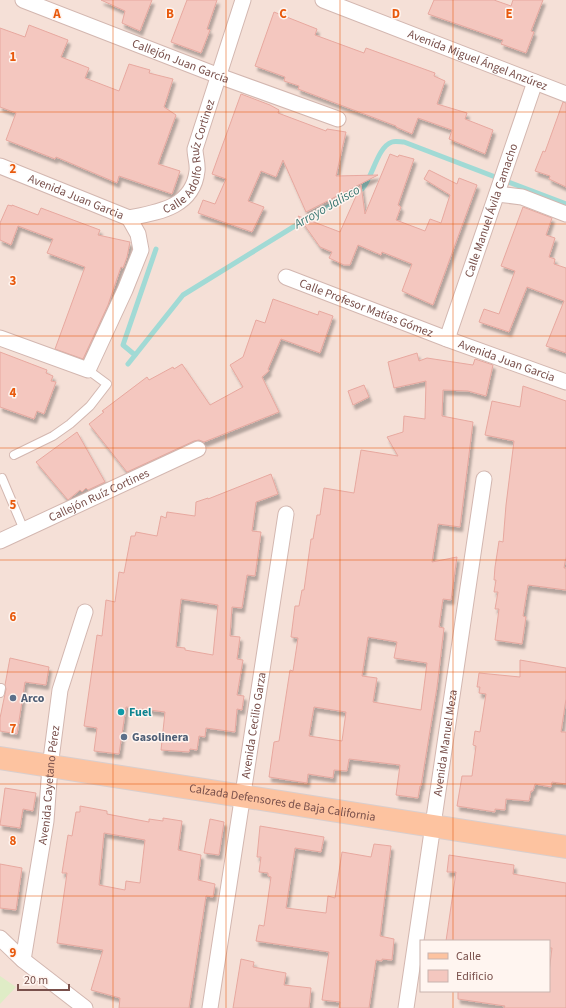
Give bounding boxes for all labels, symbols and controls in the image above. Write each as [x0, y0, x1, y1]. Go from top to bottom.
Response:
text: A [52, 5, 61, 23]
text: B [166, 5, 174, 23]
text: C [279, 5, 287, 23]
text: D [392, 5, 400, 23]
text: E [505, 5, 513, 23]
street label: Avenida Miguel Ángel Anzúrez [406, 25, 550, 95]
street label: Callejón Juan García [130, 35, 231, 87]
text: 1 [10, 48, 17, 66]
street label: Calle Adolfo Ruíz Cortinez [160, 97, 219, 218]
street label: Calle Manuel Ávila Camacho [460, 141, 522, 280]
text: 2 [10, 160, 17, 178]
street label: Avenida Juan Garcia [26, 170, 127, 224]
water label: Arroyo Jalisco [290, 181, 364, 234]
text: 3 [10, 272, 17, 290]
street label: Calle Profesor Matías Gómez [297, 274, 436, 341]
street label: Avenida Juan Garcia [456, 335, 558, 386]
text: 4 [10, 384, 17, 402]
street label: Callejón Ruíz Cortines [46, 464, 152, 526]
text: 5 [10, 496, 17, 514]
text: 6 [10, 608, 17, 626]
street label: Avenida Cecilio Garza [237, 671, 270, 780]
street label: Avenida Manuel Meza [429, 688, 461, 797]
place label: Arco [20, 690, 45, 707]
marker: Arco [8, 693, 18, 703]
place label: Fuel [129, 704, 152, 721]
marker: Fuel [116, 707, 126, 717]
text: 7 [10, 720, 17, 738]
street label: Avenida Cayetano Pérez [34, 724, 64, 846]
place label: Gasolinera [132, 729, 189, 746]
marker: Gasolinera [119, 732, 129, 742]
street label: Calzada Defensores de Baja California [188, 779, 377, 825]
text: 8 [10, 832, 17, 850]
legend [420, 940, 550, 992]
text: 9 [10, 944, 17, 962]
text: Calle [456, 948, 481, 965]
scale bar [18, 966, 69, 992]
text: Edificio [456, 968, 493, 985]
text: 20 m [24, 972, 48, 989]

